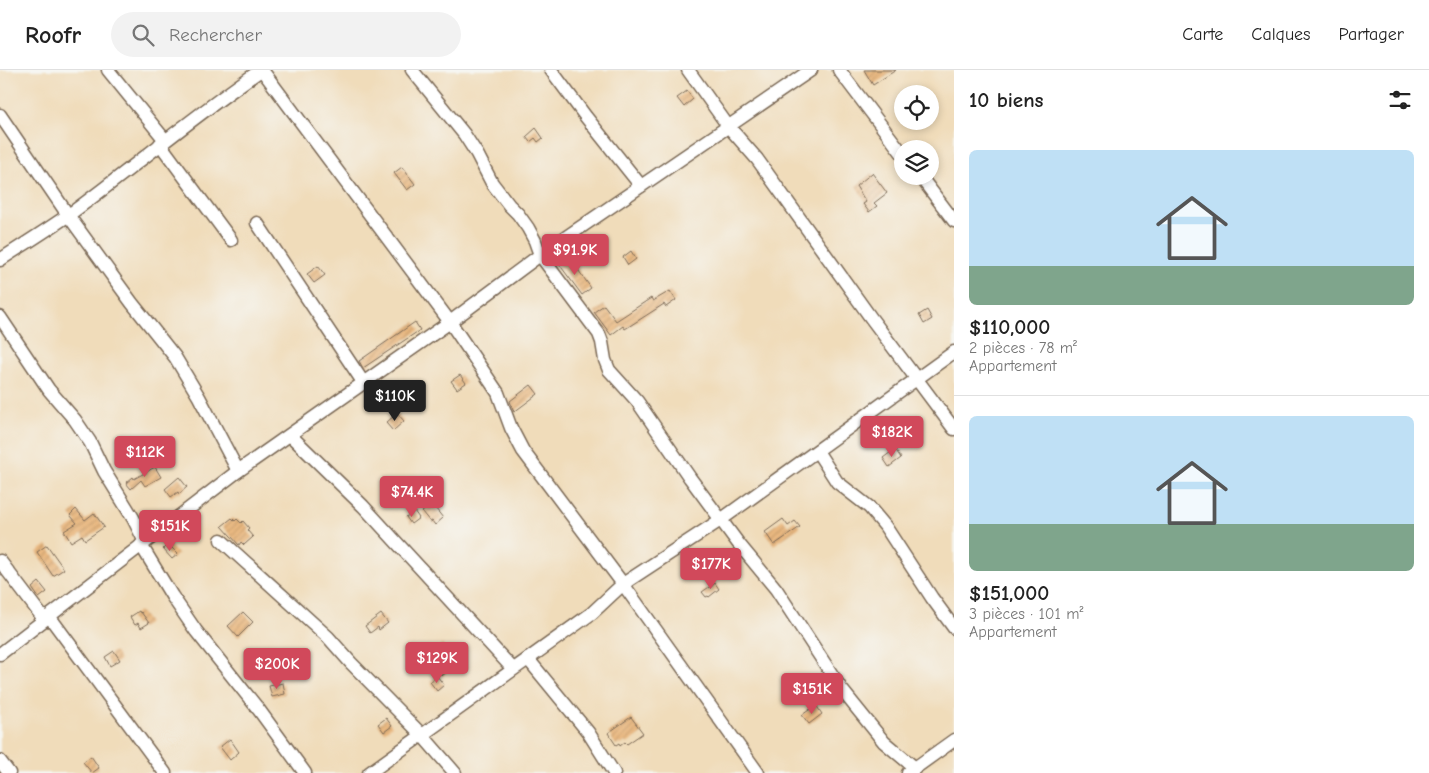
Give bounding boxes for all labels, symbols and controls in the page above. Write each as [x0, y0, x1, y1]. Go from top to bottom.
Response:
search box [111, 12, 461, 57]
text: Roofr [25, 21, 81, 49]
icon: search [129, 21, 157, 49]
text: Rechercher [169, 24, 262, 46]
text: Carte [1182, 24, 1223, 45]
text: Calques [1251, 24, 1311, 45]
text: Partager [1339, 24, 1404, 45]
map controls [894, 85, 939, 185]
button: locate [894, 85, 939, 130]
icon: filters [1386, 86, 1414, 114]
text: 10 biens [969, 88, 1044, 112]
button: layers [894, 140, 939, 185]
icon: home [1147, 183, 1237, 273]
pin: $91.9K [534, 234, 616, 276]
text: $91.9K [553, 241, 597, 259]
text: $110,000 [969, 315, 1050, 339]
text: 2 pièces · 78 m² [969, 339, 1077, 357]
text: Appartement [969, 357, 1057, 375]
pin: $110K [360, 380, 430, 422]
text: $110K [375, 387, 415, 405]
pin: $182K [857, 416, 927, 458]
text: $182K [871, 423, 913, 441]
pin: $112K [110, 436, 180, 478]
text: $112K [125, 443, 165, 461]
icon: home [1147, 448, 1237, 538]
pin: $74.4K [371, 476, 453, 518]
text: $74.4K [391, 483, 433, 501]
pin: $151K [135, 510, 205, 552]
text: $151K [150, 517, 190, 535]
pin: $177K [676, 548, 746, 590]
text: $177K [691, 555, 731, 573]
text: $151,000 [969, 581, 1049, 605]
text: 3 pièces · 101 m² [969, 605, 1083, 623]
text: Appartement [969, 623, 1057, 641]
pin: $129K [402, 642, 472, 684]
pin: $200K [242, 648, 312, 690]
text: $129K [416, 649, 458, 667]
text: $200K [255, 655, 299, 673]
pin: $151K [777, 672, 847, 715]
text: $151K [792, 680, 832, 698]

